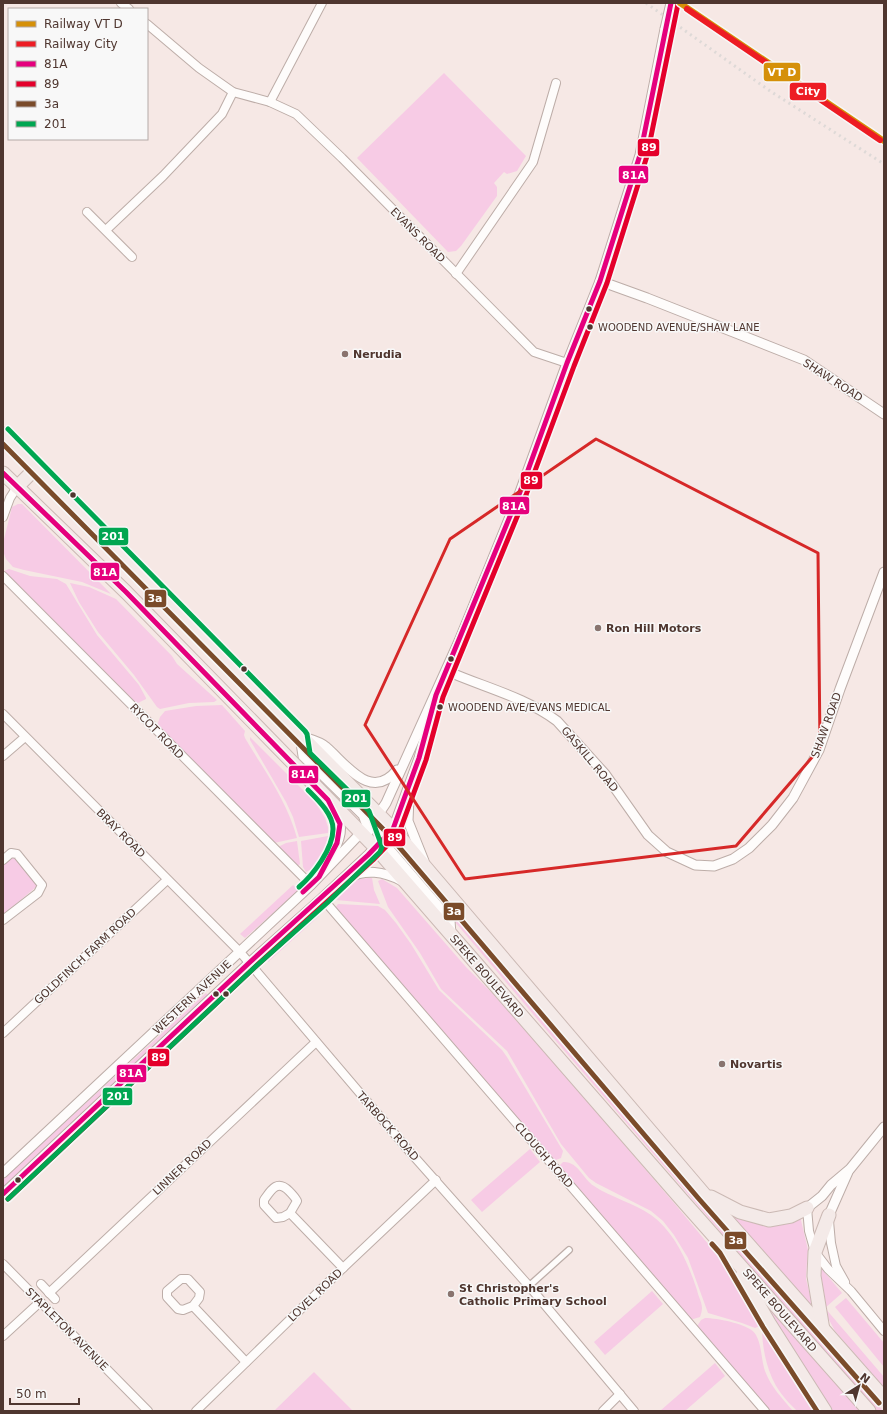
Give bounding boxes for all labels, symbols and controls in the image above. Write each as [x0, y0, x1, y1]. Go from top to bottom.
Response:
legend [8, 8, 148, 140]
text: Railway VT D [44, 17, 123, 31]
text: Railway City [44, 37, 118, 51]
text: 81A [44, 57, 68, 71]
line badge: VT D [763, 62, 801, 82]
text: VT D [768, 66, 796, 79]
text: 89 [44, 77, 59, 91]
line badge: City [789, 82, 827, 101]
text: City [796, 85, 820, 98]
text: 3a [44, 97, 59, 111]
text: 201 [44, 117, 67, 131]
line badge: 89 [637, 138, 660, 157]
text: 89 [641, 141, 657, 154]
line badge: 81A [618, 165, 649, 184]
text: 81A [622, 169, 646, 182]
street label: EVANS ROAD [388, 205, 448, 265]
unlabelled marker [584, 304, 594, 314]
marker: WOODEND AVENUE/SHAW LANE [585, 322, 595, 332]
place label: WOODEND AVENUE/SHAW LANE [598, 322, 760, 333]
place label: Nerudia [353, 348, 402, 361]
marker: Nerudia [340, 349, 350, 359]
street label: SHAW ROAD [800, 356, 865, 405]
line badge: 89 [520, 471, 543, 490]
text: 89 [523, 474, 539, 487]
unlabelled marker [68, 490, 78, 500]
line badge: 81A [499, 496, 530, 515]
text: 81A [502, 500, 526, 513]
line badge: 201 [98, 527, 129, 546]
text: 201 [102, 530, 124, 543]
line badge: 81A [90, 562, 120, 581]
text: 81A [93, 566, 117, 579]
line badge: 3a [144, 589, 167, 608]
text: 3a [147, 592, 163, 605]
place label: Ron Hill Motors [606, 622, 702, 635]
marker: Ron Hill Motors [593, 623, 603, 633]
unlabelled marker [446, 654, 456, 664]
unlabelled marker [239, 664, 249, 674]
street label: SHAW ROAD [809, 691, 844, 760]
street label: RYCOT ROAD [127, 701, 186, 762]
marker: WOODEND AVE/EVANS MEDICAL [435, 702, 445, 712]
place label: WOODEND AVE/EVANS MEDICAL [448, 702, 611, 713]
street label: GASKILL ROAD [558, 724, 621, 795]
line badge: 81A [288, 765, 319, 784]
text: 81A [291, 768, 315, 781]
line badge: 201 [341, 789, 371, 808]
text: 201 [345, 792, 367, 805]
street label: BRAY ROAD [94, 806, 148, 860]
line badge: 89 [383, 828, 406, 847]
text: 89 [387, 831, 403, 844]
line badge: 3a [443, 902, 465, 921]
text: 3a [446, 905, 462, 918]
street label: GOLDFINCH FARM ROAD [32, 906, 139, 1007]
street label: SPEKE BOULEVARD [447, 932, 526, 1021]
street label: WESTERN AVENUE [150, 958, 234, 1037]
unlabelled marker [211, 989, 221, 999]
unlabelled marker [221, 989, 231, 999]
line badge: 89 [147, 1048, 170, 1067]
text: 89 [151, 1051, 167, 1064]
place label: Novartis [730, 1058, 783, 1071]
marker: Novartis [717, 1059, 727, 1069]
line badge: 81A [116, 1064, 147, 1083]
text: 81A [119, 1067, 143, 1080]
line badge: 201 [102, 1087, 133, 1106]
street label: TARBOCK ROAD [353, 1088, 421, 1164]
text: 201 [107, 1090, 129, 1103]
street label: CLOUGH ROAD [512, 1120, 576, 1191]
street label: LINNER ROAD [150, 1137, 215, 1198]
unlabelled marker [13, 1175, 23, 1185]
line badge: 3a [724, 1231, 747, 1250]
text: 3a [728, 1234, 744, 1247]
street label: LOVEL ROAD [286, 1266, 345, 1324]
street label: SPEKE BOULEVARD [740, 1266, 819, 1355]
place label: St Christopher's Catholic Primary School [459, 1282, 607, 1308]
street label: STAPLETON AVENUE [23, 1285, 111, 1373]
marker: St Christopher's Catholic Primary School [446, 1289, 456, 1299]
north arrow [839, 1366, 879, 1406]
text: N [857, 1370, 872, 1386]
scale bar [10, 1380, 79, 1406]
text: 50 m [16, 1387, 47, 1401]

